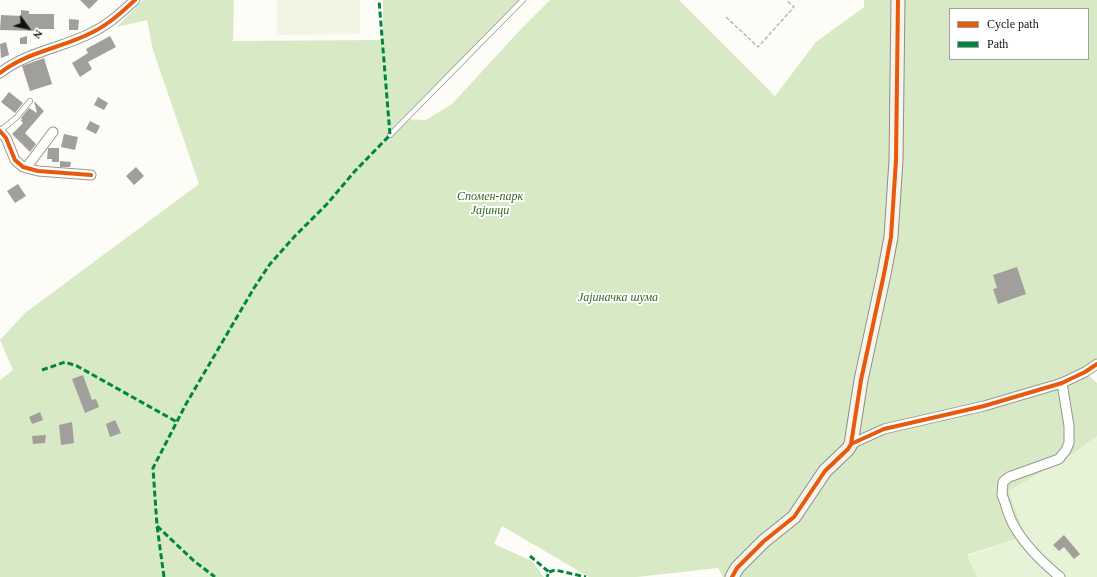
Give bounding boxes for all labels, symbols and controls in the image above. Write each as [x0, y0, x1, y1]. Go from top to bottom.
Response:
north arrow [8, 8, 48, 48]
legend [949, 8, 1089, 60]
text: Cycle path [987, 17, 1039, 31]
text: N [31, 28, 45, 41]
text: Path [987, 37, 1008, 51]
park label: Спомен-парк Јајинци [457, 190, 523, 218]
park label: Јајиначка шума [578, 291, 658, 305]

